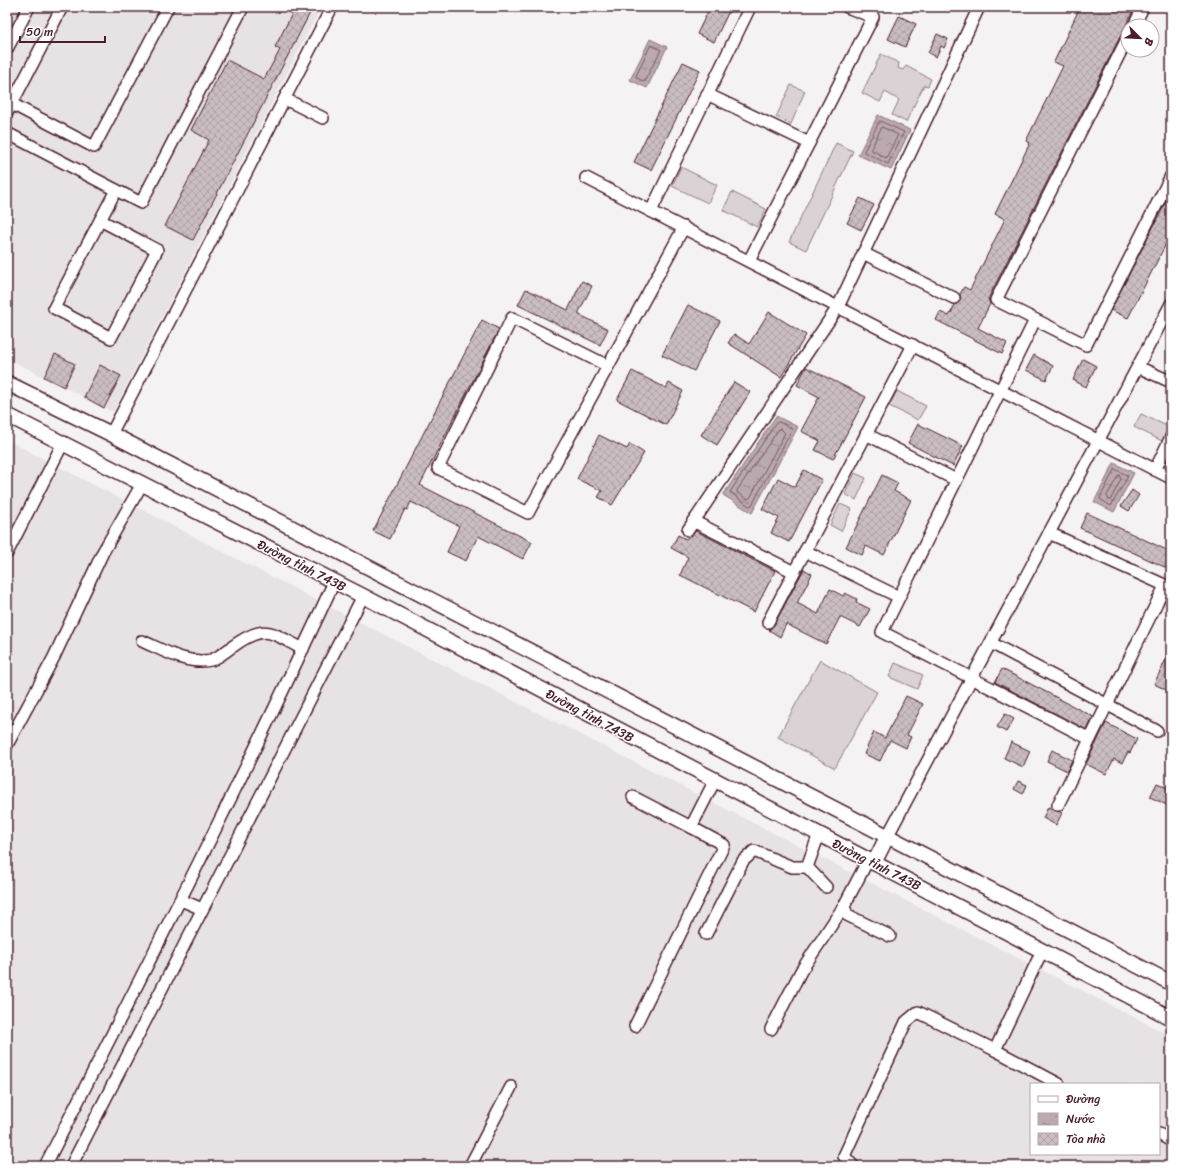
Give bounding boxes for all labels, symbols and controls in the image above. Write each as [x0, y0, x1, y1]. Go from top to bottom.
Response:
scale bar [20, 18, 105, 44]
north arrow [1120, 18, 1160, 58]
text: 50 m [26, 21, 53, 43]
text: B [1139, 35, 1159, 49]
street label: Đường tỉnh 743B [253, 533, 350, 598]
street label: Đường tỉnh 743B [541, 682, 638, 748]
street label: Đường tỉnh 743B [828, 832, 925, 897]
legend [1030, 1083, 1160, 1155]
text: Đường [1066, 1088, 1100, 1110]
text: Nước [1066, 1108, 1095, 1130]
text: Tòa nhà [1066, 1128, 1106, 1150]

